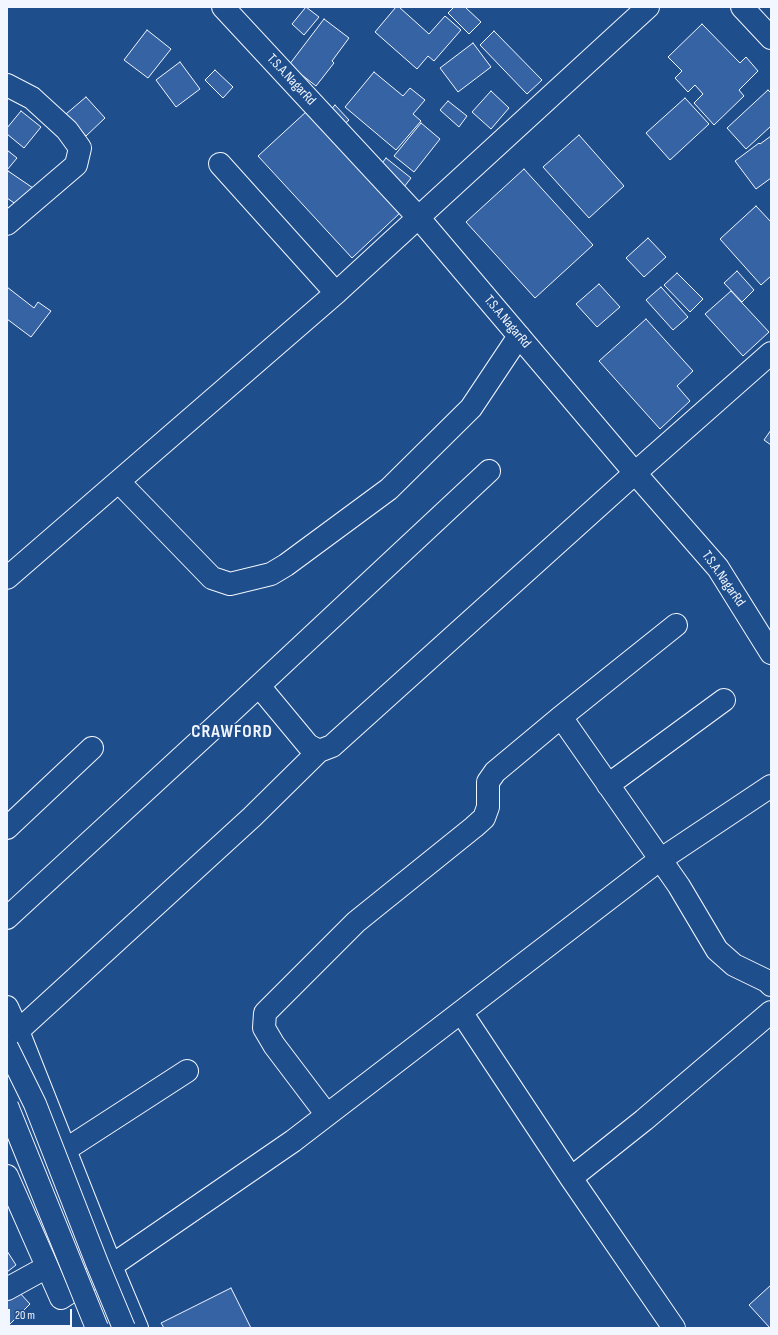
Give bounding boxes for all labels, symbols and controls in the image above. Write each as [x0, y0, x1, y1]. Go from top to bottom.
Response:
street label: T.S.A.NagarRd [263, 51, 319, 109]
street label: T.S.A.NagarRd [480, 292, 534, 352]
street label: T.S.A.NagarRd [698, 548, 748, 610]
district label: CRAWFORD [191, 721, 273, 743]
scale bar [10, 1301, 74, 1327]
text: 20 m [15, 1308, 35, 1323]

